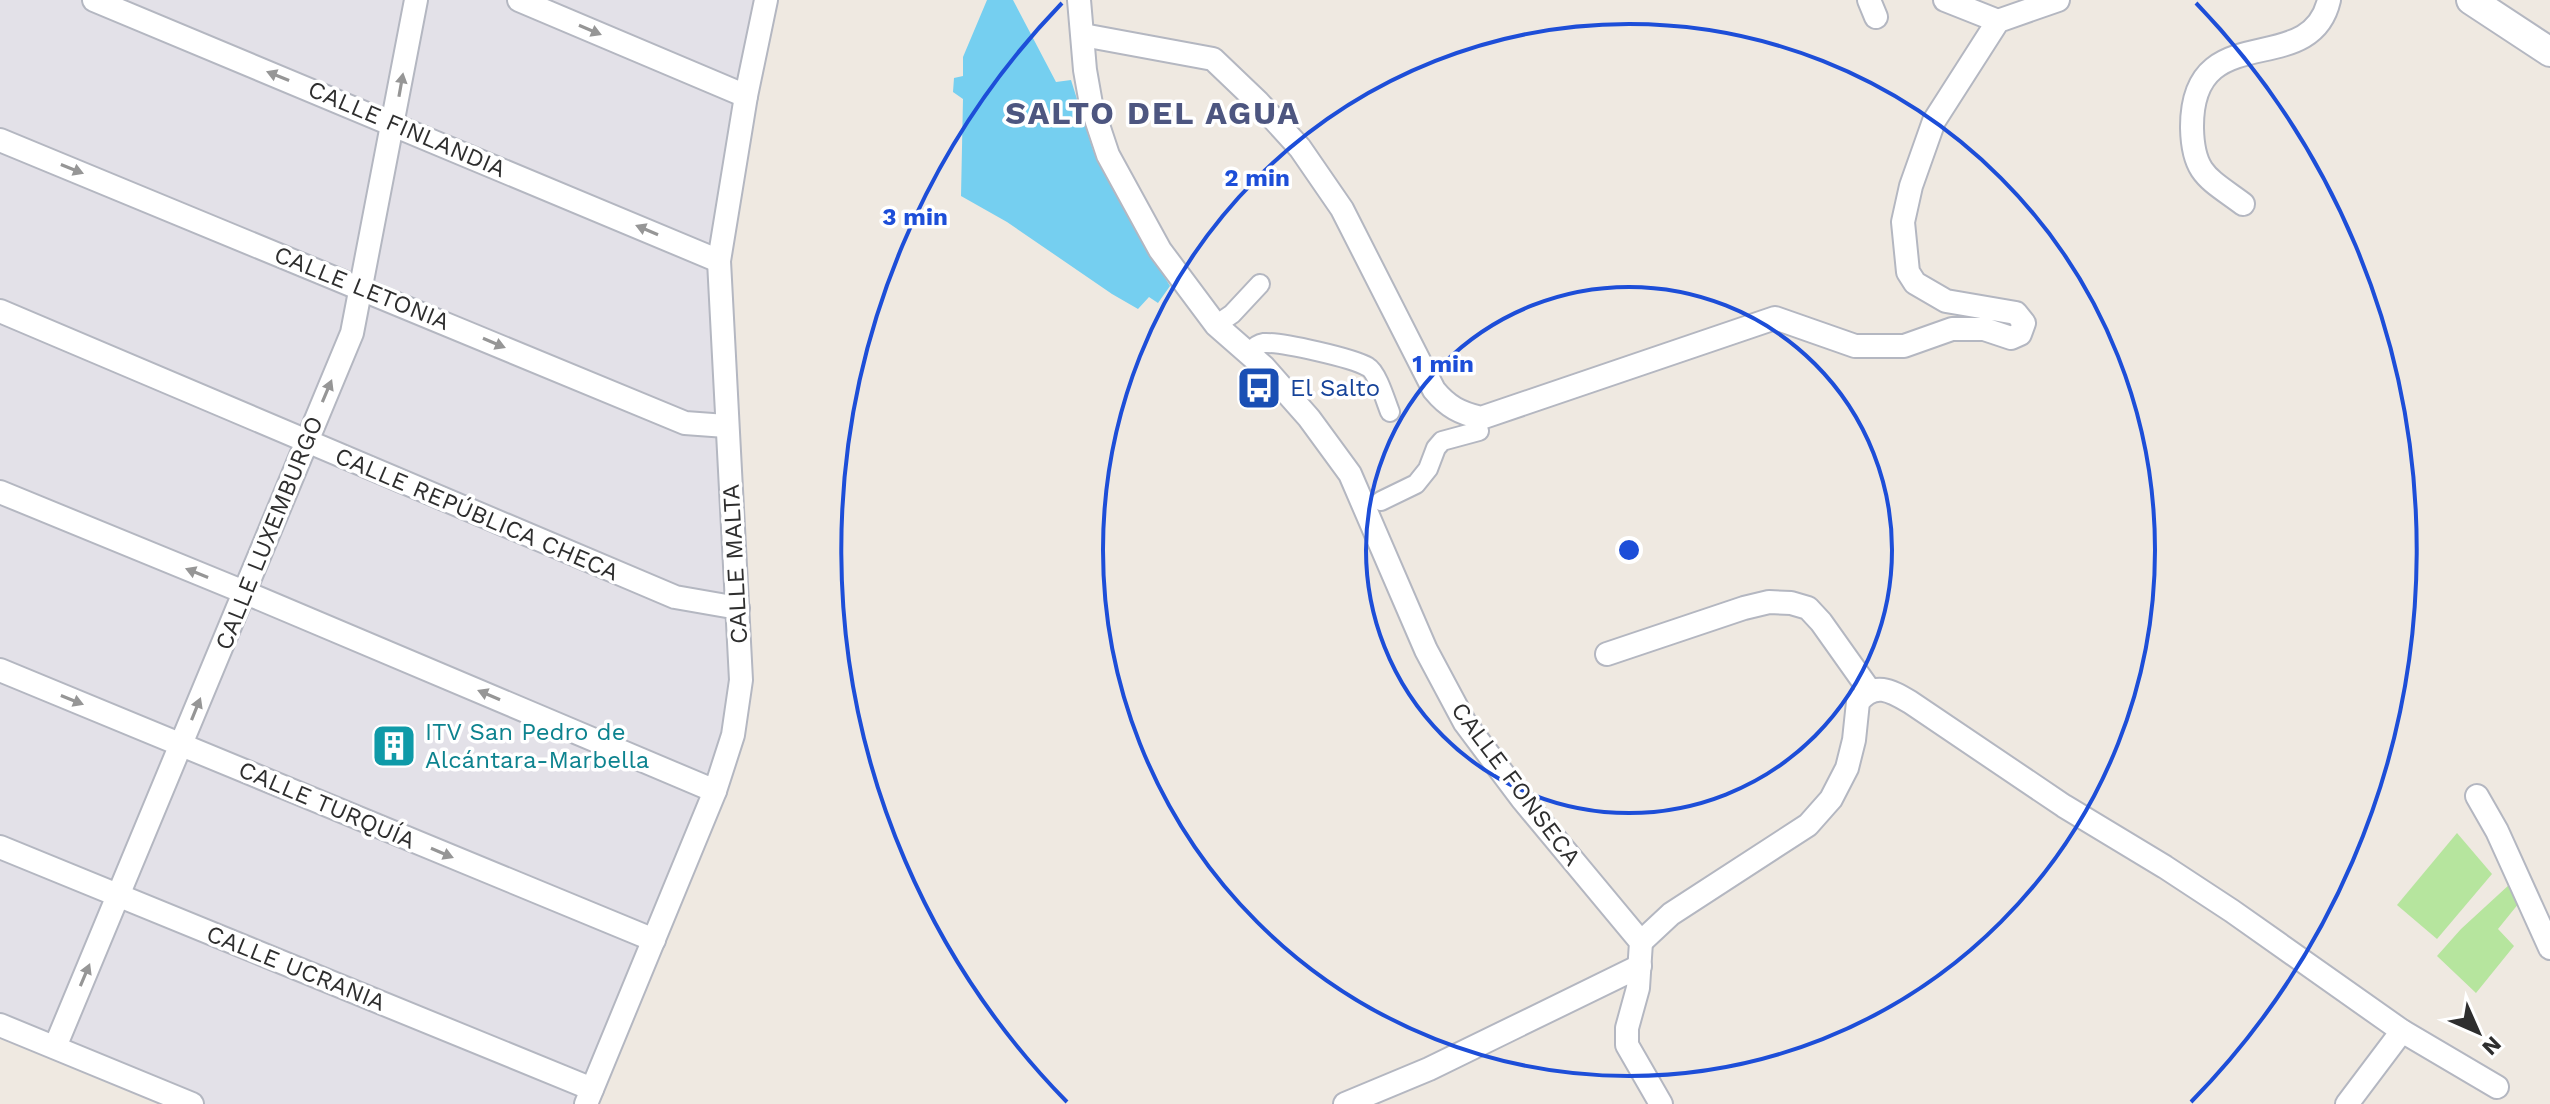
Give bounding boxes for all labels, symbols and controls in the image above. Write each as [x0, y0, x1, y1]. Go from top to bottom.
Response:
one-way arrow [579, 24, 602, 37]
one-way arrow [266, 69, 290, 82]
one-way arrow [395, 72, 408, 97]
street label: CALLE FINLANDIA [304, 75, 510, 183]
district label: SALTO DEL AGUA [1005, 94, 1301, 132]
one-way arrow [60, 163, 84, 176]
text: 2 min [1224, 164, 1290, 192]
text: 3 min [882, 203, 948, 231]
one-way arrow [635, 224, 659, 237]
street label: CALLE LETONIA [270, 240, 454, 336]
one-way arrow [482, 336, 506, 349]
text: 1 min [1412, 350, 1474, 378]
bus stop icon: El Salto [1235, 364, 1283, 412]
place label: El Salto [1290, 374, 1380, 402]
one-way arrow [321, 379, 334, 403]
street label: CALLE LUXEMBURGO [209, 412, 329, 654]
street label: CALLE REPÚBLICA CHECA [331, 441, 623, 587]
street label: CALLE MALTA [717, 483, 753, 645]
centre of rings [1615, 536, 1643, 564]
one-way arrow [185, 566, 209, 579]
one-way arrow [477, 688, 501, 701]
one-way arrow [60, 694, 84, 707]
one-way arrow [190, 697, 203, 721]
street label: CALLE FONSECA [1446, 697, 1587, 871]
place label: ITV San Pedro de Alcántara-Marbella [425, 718, 649, 774]
building icon: ITV San Pedro de Alcántara-Marbella [370, 722, 418, 770]
street label: CALLE TURQUÍA [235, 755, 420, 855]
one-way arrow [430, 846, 454, 859]
street label: CALLE UCRANIA [203, 919, 390, 1017]
one-way arrow [79, 963, 92, 987]
north arrow [2438, 992, 2518, 1072]
text: N [2477, 1031, 2506, 1060]

